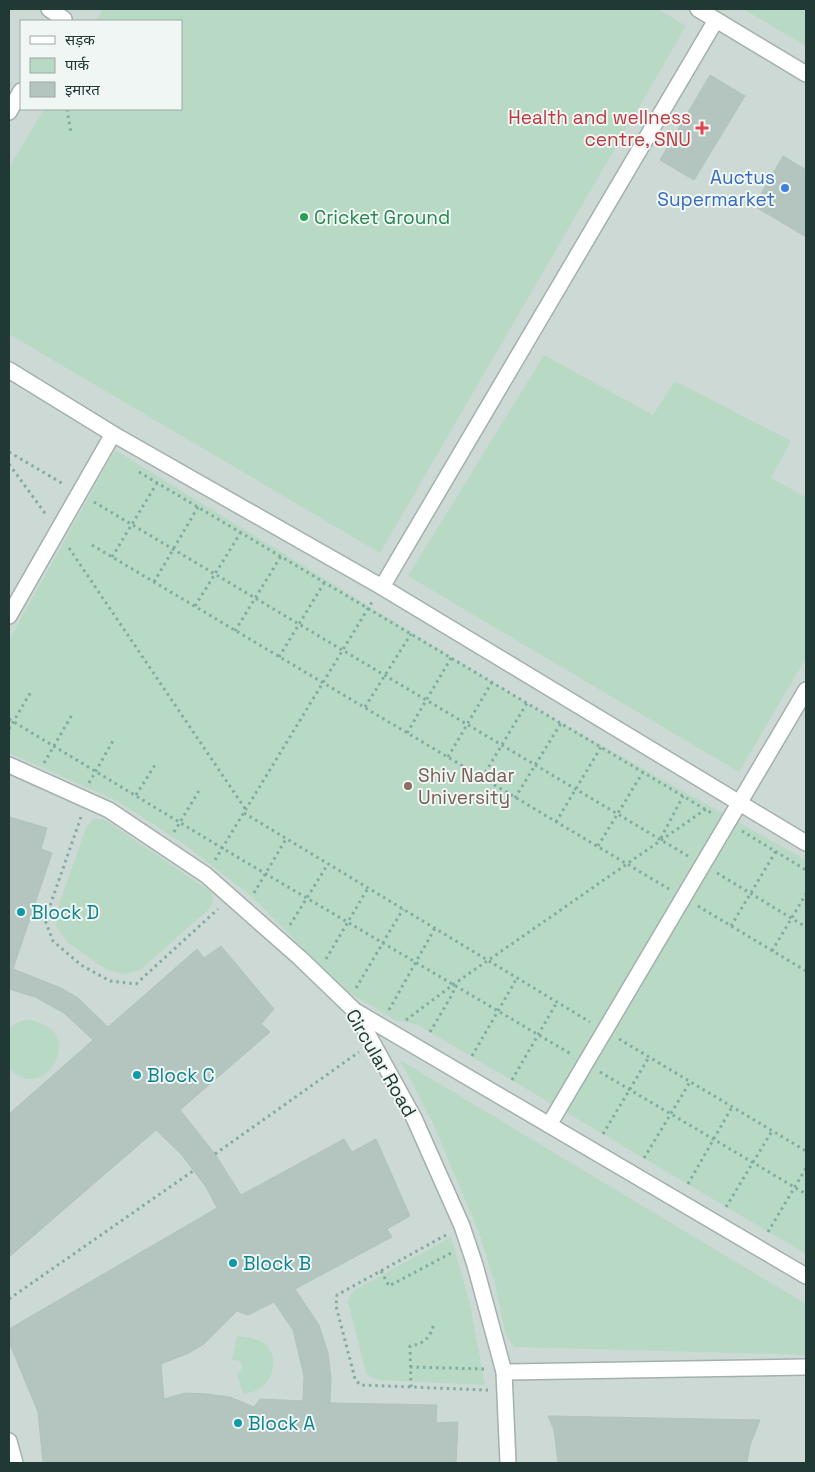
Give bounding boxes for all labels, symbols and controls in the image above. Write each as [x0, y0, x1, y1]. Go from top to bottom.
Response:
legend [20, 20, 182, 110]
text: सड़क [65, 30, 95, 49]
text: पार्क [65, 55, 89, 74]
text: इमारत [65, 80, 100, 99]
place label: Health and wellness centre, SNU [508, 105, 691, 152]
marker: Health and wellness centre, SNU [695, 121, 709, 135]
place label: Auctus Supermarket [657, 165, 775, 212]
marker: Auctus Supermarket [779, 182, 791, 194]
place label: Cricket Ground [314, 205, 450, 230]
marker: Cricket Ground [298, 211, 310, 223]
place label: Shiv Nadar University [418, 763, 515, 810]
marker: Shiv Nadar University [402, 780, 414, 792]
place label: Block D [31, 900, 99, 925]
marker: Block D [15, 906, 27, 918]
street label: Circular Road [340, 1004, 422, 1122]
place label: Block C [147, 1063, 215, 1088]
marker: Block C [131, 1069, 143, 1081]
place label: Block B [243, 1251, 311, 1276]
marker: Block B [227, 1257, 239, 1269]
place label: Block A [248, 1411, 315, 1436]
marker: Block A [232, 1417, 244, 1429]

